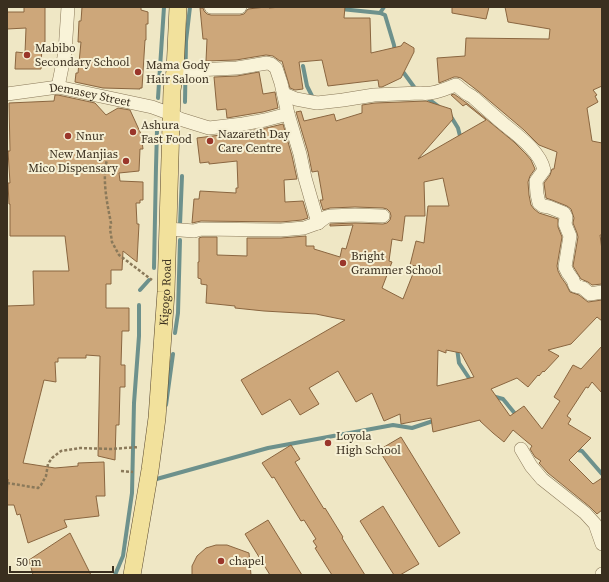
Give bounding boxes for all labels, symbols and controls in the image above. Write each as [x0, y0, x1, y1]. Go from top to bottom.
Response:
place label: Mabibo Secondary School [35, 40, 130, 70]
marker: Mabibo Secondary School [22, 50, 32, 60]
place label: Mama Gody Hair Saloon [146, 57, 211, 87]
marker: Mama Gody Hair Saloon [133, 67, 143, 77]
street label: Demasey Street [48, 79, 132, 110]
place label: Ashura Fast Food [141, 117, 192, 147]
place label: Nazareth Day Care Centre [218, 126, 291, 156]
marker: Ashura Fast Food [128, 127, 138, 137]
place label: Nnur [76, 128, 104, 144]
marker: Nnur [63, 131, 73, 141]
marker: Nazareth Day Care Centre [205, 136, 215, 146]
place label: New Manjias Mico Dispensary [28, 146, 119, 176]
marker: New Manjias Mico Dispensary [121, 156, 131, 166]
place label: Bright Grammer School [351, 248, 442, 278]
street label: Kigogo Road [156, 258, 175, 326]
marker: Bright Grammer School [338, 258, 348, 268]
place label: Loyola High School [336, 428, 401, 458]
marker: Loyola High School [323, 438, 333, 448]
scale bar [10, 548, 113, 574]
place label: chapel [229, 553, 265, 569]
text: 50 m [16, 554, 42, 570]
marker: chapel [216, 556, 226, 566]

